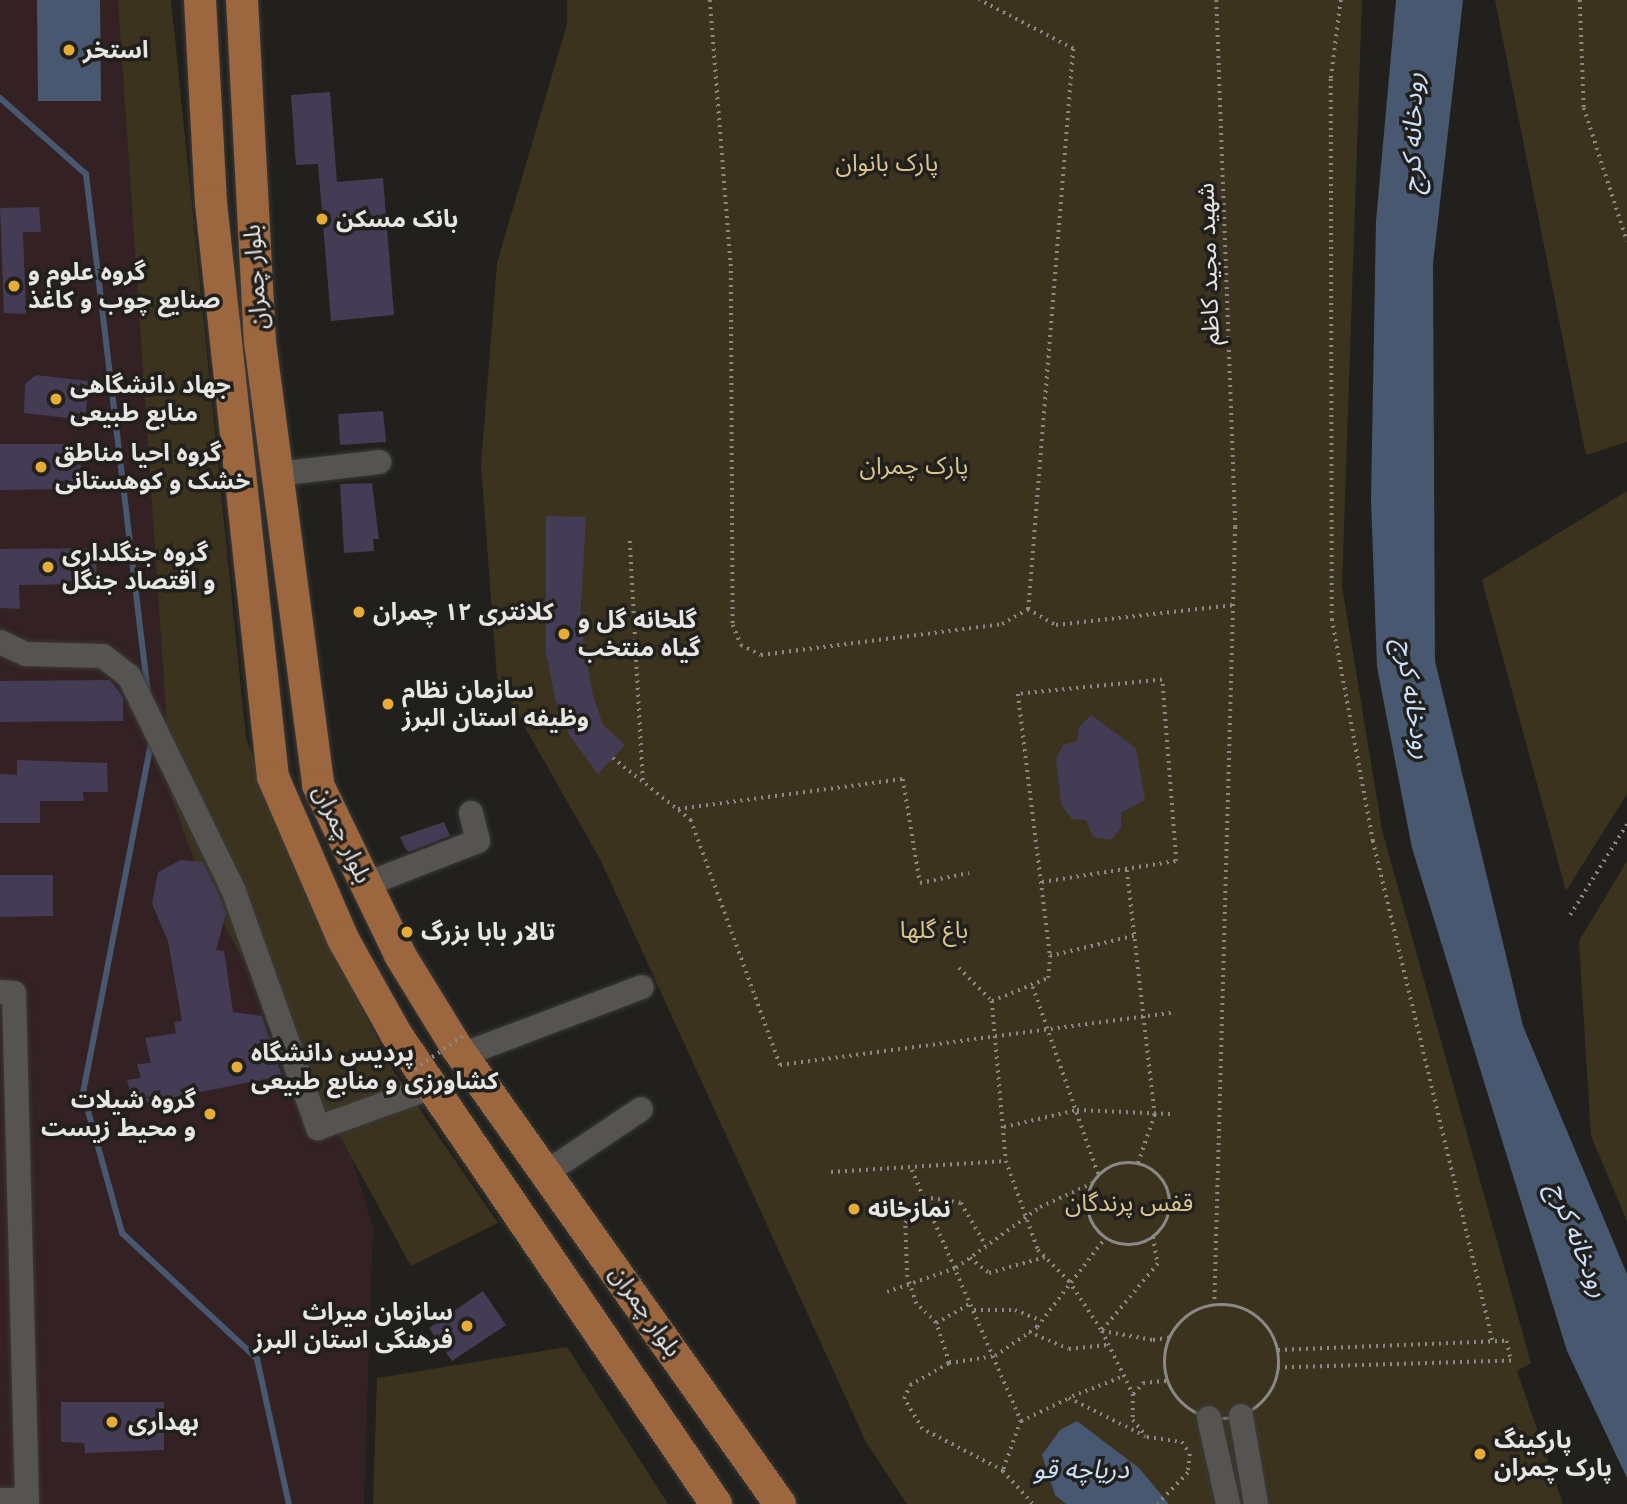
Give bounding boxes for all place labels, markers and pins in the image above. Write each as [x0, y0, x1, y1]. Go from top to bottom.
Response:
place label: استخر [83, 36, 149, 64]
marker: استخر [61, 42, 77, 58]
place label: بانک مسکن [336, 205, 458, 233]
marker: بانک مسکن [314, 211, 330, 227]
place label: گروه علوم و صنایع چوب و کاغذ [28, 258, 220, 314]
marker: گروه علوم و صنایع چوب و کاغذ [6, 278, 22, 294]
place label: جهاد دانشگاهی منابع طبیعی [70, 371, 231, 427]
marker: جهاد دانشگاهی منابع طبیعی [48, 391, 64, 407]
place label: گروه احیا مناطق خشک و کوهستانی [55, 439, 250, 495]
marker: گروه احیا مناطق خشک و کوهستانی [33, 459, 49, 475]
place label: گروه جنگلداری و اقتصاد جنگل [62, 539, 215, 595]
marker: گروه جنگلداری و اقتصاد جنگل [40, 559, 56, 575]
place label: کلانتری ۱۲ چمران [373, 598, 554, 626]
marker: کلانتری ۱۲ چمران [351, 604, 367, 620]
place label: گلخانه گل و گیاه منتخب [578, 606, 700, 662]
marker: گلخانه گل و گیاه منتخب [556, 626, 572, 642]
place label: سازمان نظام وظیفه استان البرز [402, 676, 589, 732]
marker: سازمان نظام وظیفه استان البرز [380, 696, 396, 712]
place label: تالار بابا بزرگ [421, 918, 555, 946]
marker: تالار بابا بزرگ [399, 924, 415, 940]
place label: پردیس دانشگاه کشاورزی و منابع طبیعی [251, 1039, 498, 1095]
marker: پردیس دانشگاه کشاورزی و منابع طبیعی [229, 1059, 245, 1075]
place label: گروه شیلات و محیط زیست [41, 1086, 196, 1142]
marker: گروه شیلات و محیط زیست [202, 1106, 218, 1122]
place label: نمازخانه [868, 1195, 951, 1223]
marker: نمازخانه [846, 1201, 862, 1217]
place label: سازمان میراث فرهنگی استان البرز [254, 1298, 453, 1354]
marker: سازمان میراث فرهنگی استان البرز [459, 1318, 475, 1334]
place label: بهداری [128, 1408, 199, 1436]
marker: بهداری [102, 1412, 122, 1432]
place label: پارکینگ پارک چمران [1494, 1426, 1612, 1482]
marker: پارکینگ پارک چمران [1472, 1446, 1488, 1462]

